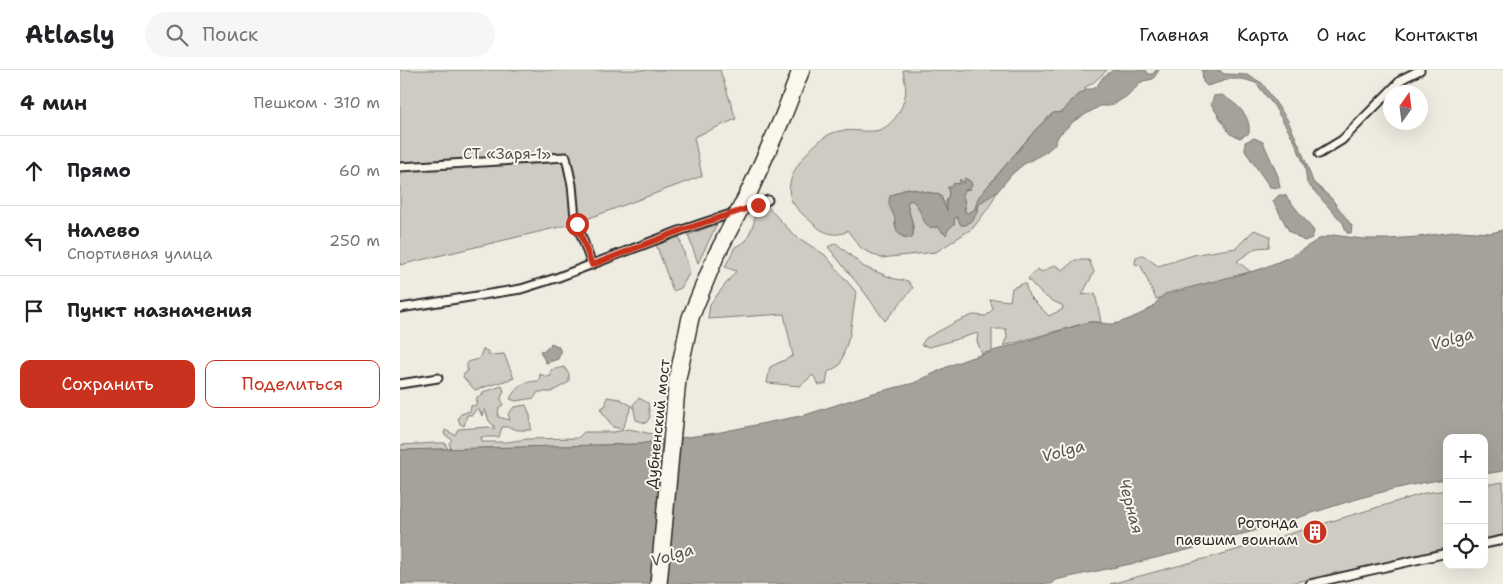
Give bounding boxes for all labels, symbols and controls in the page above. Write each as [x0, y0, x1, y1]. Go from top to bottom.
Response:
search box [145, 12, 495, 57]
text: Atlasly [25, 19, 115, 51]
icon: search [163, 21, 191, 49]
text: Поиск [203, 22, 258, 47]
text: Главная [1139, 23, 1209, 47]
text: Карта [1237, 23, 1289, 47]
text: О нас [1317, 23, 1366, 47]
text: Контакты [1394, 23, 1478, 47]
north arrow [1383, 85, 1428, 130]
text: 4 мин [20, 89, 87, 117]
text: Пешком · 310 m [254, 92, 380, 113]
park label: СТ «Заря-1» [463, 144, 551, 164]
icon: ahead [20, 157, 48, 185]
text: Прямо [67, 158, 131, 183]
text: 60 m [339, 160, 380, 181]
route end [747, 194, 770, 217]
route start [566, 213, 589, 236]
text: Налево [67, 218, 140, 243]
icon: left [20, 227, 48, 255]
text: 250 m [329, 230, 380, 251]
text: Спортивная улица [67, 243, 212, 264]
icon: arrive [20, 297, 48, 325]
text: Пункт назначения [67, 298, 252, 323]
water label: Volga [1428, 323, 1476, 355]
street label: Дубненский мост [641, 358, 675, 490]
button: Сохранить [20, 360, 195, 408]
button: Поделиться [205, 360, 380, 408]
map controls [1443, 434, 1488, 569]
button: + [1443, 434, 1488, 479]
water label: Volga [1039, 435, 1087, 467]
water label: Черная [1114, 476, 1148, 536]
button: − [1443, 479, 1488, 524]
place label: Ротонда павшим воинам [1176, 513, 1299, 550]
building icon: Ротонда павшим воинам [1302, 519, 1328, 545]
button: locate [1443, 524, 1488, 569]
water label: Volga [648, 538, 696, 571]

